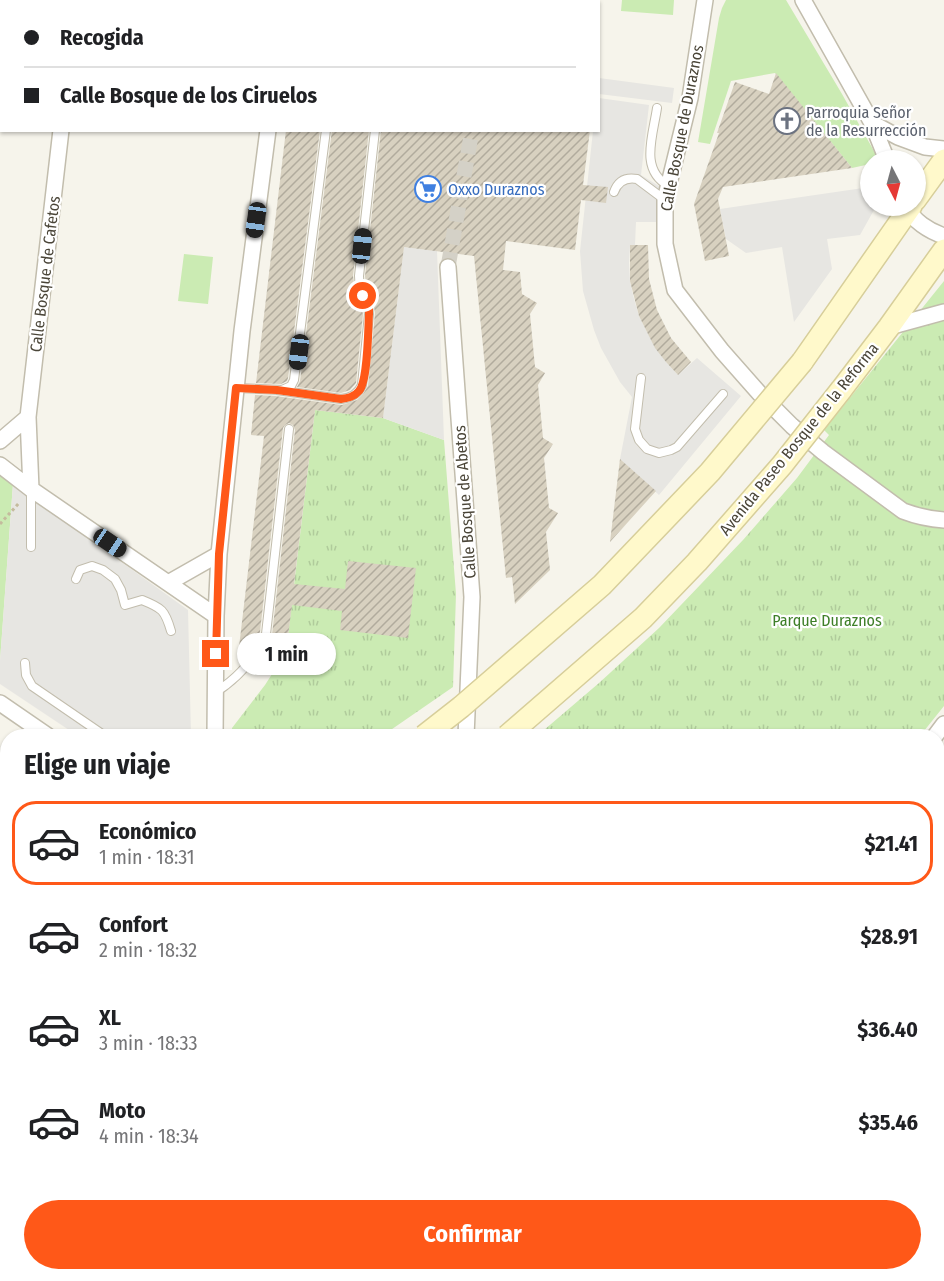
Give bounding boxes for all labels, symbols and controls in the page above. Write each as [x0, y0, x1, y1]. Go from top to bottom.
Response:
text: Recogida [60, 24, 144, 51]
street label: Calle Bosque de Duraznos [657, 43, 707, 213]
text: Calle Bosque de los Ciruelos [60, 82, 317, 109]
place label: Parroquia Señor de la Resurrección [806, 103, 926, 140]
church icon: Parroquia Señor de la Resurrección [772, 106, 802, 136]
north arrow [860, 150, 926, 216]
map controls [860, 150, 926, 216]
supermarket icon: Oxxo Duraznos [413, 174, 443, 204]
place label: Oxxo Duraznos [448, 180, 545, 199]
street label: Calle Bosque de Cafetos [26, 195, 64, 353]
car [245, 201, 267, 239]
car [351, 227, 373, 265]
route start [349, 282, 376, 309]
car [288, 333, 310, 371]
street label: Avenida Paseo Bosque de la Reforma [715, 339, 883, 539]
street label: Calle Bosque de Abetos [450, 425, 480, 579]
car [90, 525, 130, 561]
park label: Parque Duraznos [772, 611, 882, 630]
callout: 1 min [237, 633, 336, 675]
route end [202, 640, 229, 667]
text: 1 min [265, 642, 308, 666]
text: Elige un viaje [24, 749, 170, 781]
icon: car [27, 816, 81, 870]
text: Económico [99, 818, 197, 845]
text: $21.41 [864, 830, 918, 857]
text: 1 min · 18:31 [99, 845, 195, 869]
icon: car [27, 909, 81, 963]
text: Confort [99, 911, 168, 938]
text: $28.91 [861, 923, 918, 950]
text: 2 min · 18:32 [99, 938, 197, 962]
icon: car [27, 1002, 81, 1056]
text: XL [99, 1004, 121, 1031]
text: $36.40 [857, 1016, 918, 1043]
text: 3 min · 18:33 [99, 1031, 198, 1055]
icon: car [27, 1095, 81, 1149]
text: Moto [99, 1097, 146, 1124]
text: $35.46 [858, 1109, 918, 1136]
text: 4 min · 18:34 [99, 1124, 199, 1148]
button: Confirmar [24, 1200, 921, 1269]

